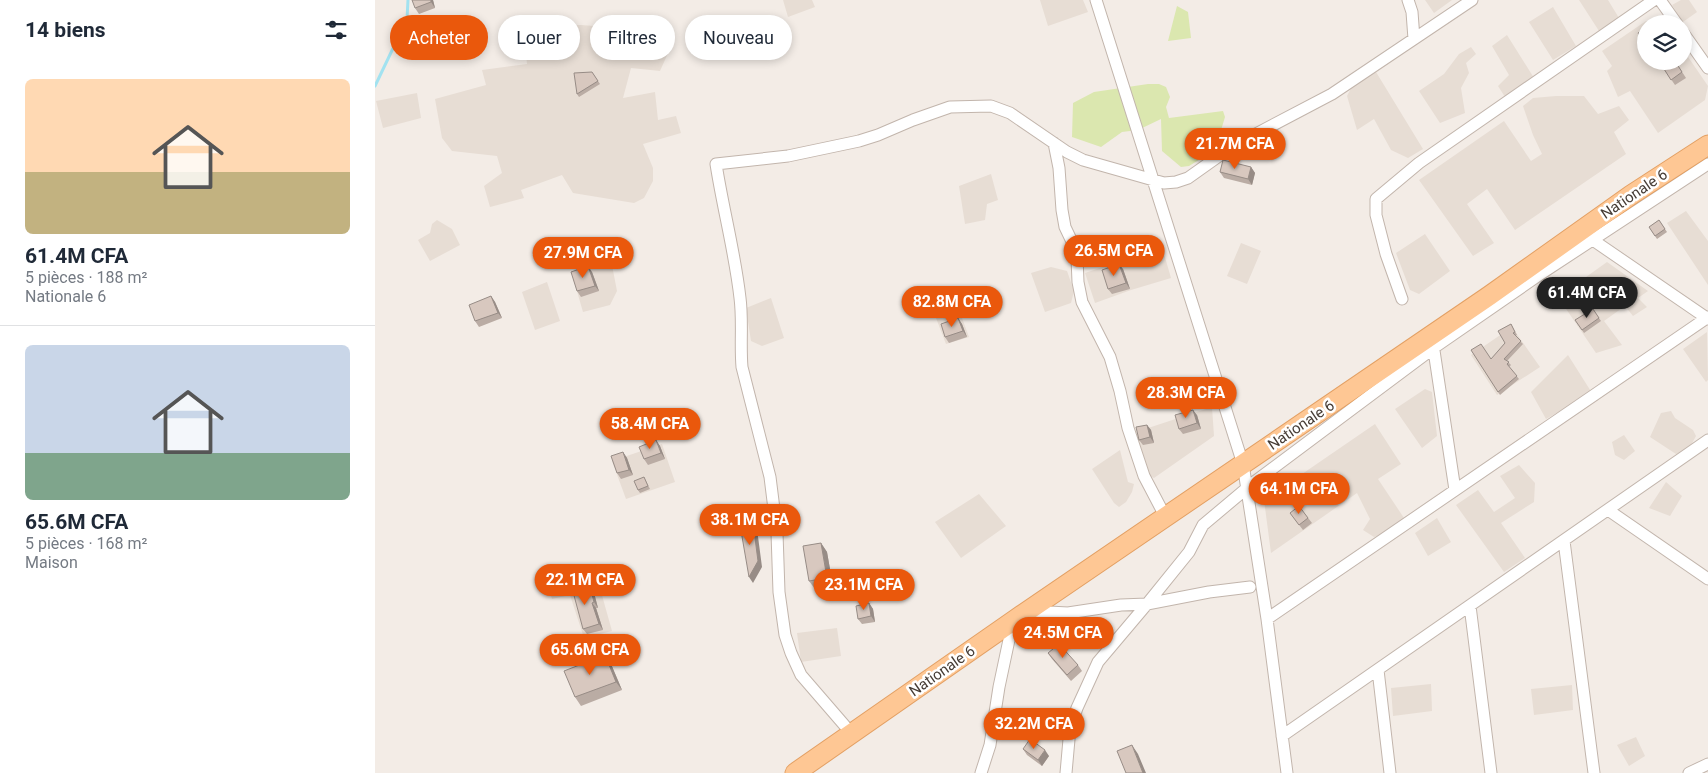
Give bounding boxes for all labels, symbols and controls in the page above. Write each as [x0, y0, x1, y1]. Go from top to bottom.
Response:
chip: Acheter [390, 15, 488, 60]
chip: Louer [498, 15, 580, 60]
chip: Filtres [590, 15, 675, 60]
chip: Nouveau [685, 15, 792, 60]
map controls [1637, 15, 1692, 70]
button: layers [1637, 15, 1692, 70]
icon: filters [322, 16, 350, 44]
text: 14 biens [25, 18, 106, 42]
icon: home [143, 112, 233, 202]
pin: 21.7M CFA [1178, 128, 1292, 170]
text: 21.7M CFA [1196, 134, 1274, 153]
street label: Nationale 6 [1597, 165, 1671, 223]
pin: 26.5M CFA [1057, 234, 1171, 277]
pin: 27.9M CFA [526, 236, 640, 279]
text: 26.5M CFA [1075, 241, 1153, 260]
text: 27.9M CFA [544, 243, 622, 262]
text: 61.4M CFA [25, 244, 128, 268]
text: 5 pièces · 188 m² [25, 268, 147, 287]
pin: 61.4M CFA [1530, 276, 1644, 319]
text: 61.4M CFA [1548, 283, 1626, 302]
pin: 82.8M CFA [895, 286, 1009, 328]
text: Nationale 6 [25, 287, 106, 306]
text: 82.8M CFA [913, 292, 991, 311]
pin: 28.3M CFA [1129, 376, 1243, 419]
icon: home [143, 377, 233, 467]
text: 28.3M CFA [1147, 383, 1225, 402]
street label: Nationale 6 [1264, 396, 1338, 454]
pin: 58.4M CFA [593, 408, 707, 450]
text: 58.4M CFA [611, 414, 689, 433]
pin: 64.1M CFA [1242, 472, 1356, 515]
text: 64.1M CFA [1260, 479, 1338, 498]
pin: 38.1M CFA [693, 504, 807, 546]
text: 65.6M CFA [25, 510, 128, 534]
text: 38.1M CFA [711, 510, 789, 529]
text: 5 pièces · 168 m² [25, 534, 147, 553]
text: Maison [25, 553, 78, 572]
pin: 22.1M CFA [528, 564, 642, 606]
pin: 23.1M CFA [807, 568, 921, 611]
text: 22.1M CFA [546, 570, 624, 589]
text: 23.1M CFA [825, 575, 903, 594]
pin: 24.5M CFA [1006, 616, 1120, 659]
text: 24.5M CFA [1024, 623, 1102, 642]
pin: 65.6M CFA [533, 634, 647, 676]
text: 65.6M CFA [551, 640, 629, 659]
street label: Nationale 6 [906, 642, 978, 700]
pin: 32.2M CFA [977, 708, 1091, 750]
text: 32.2M CFA [995, 714, 1073, 733]

